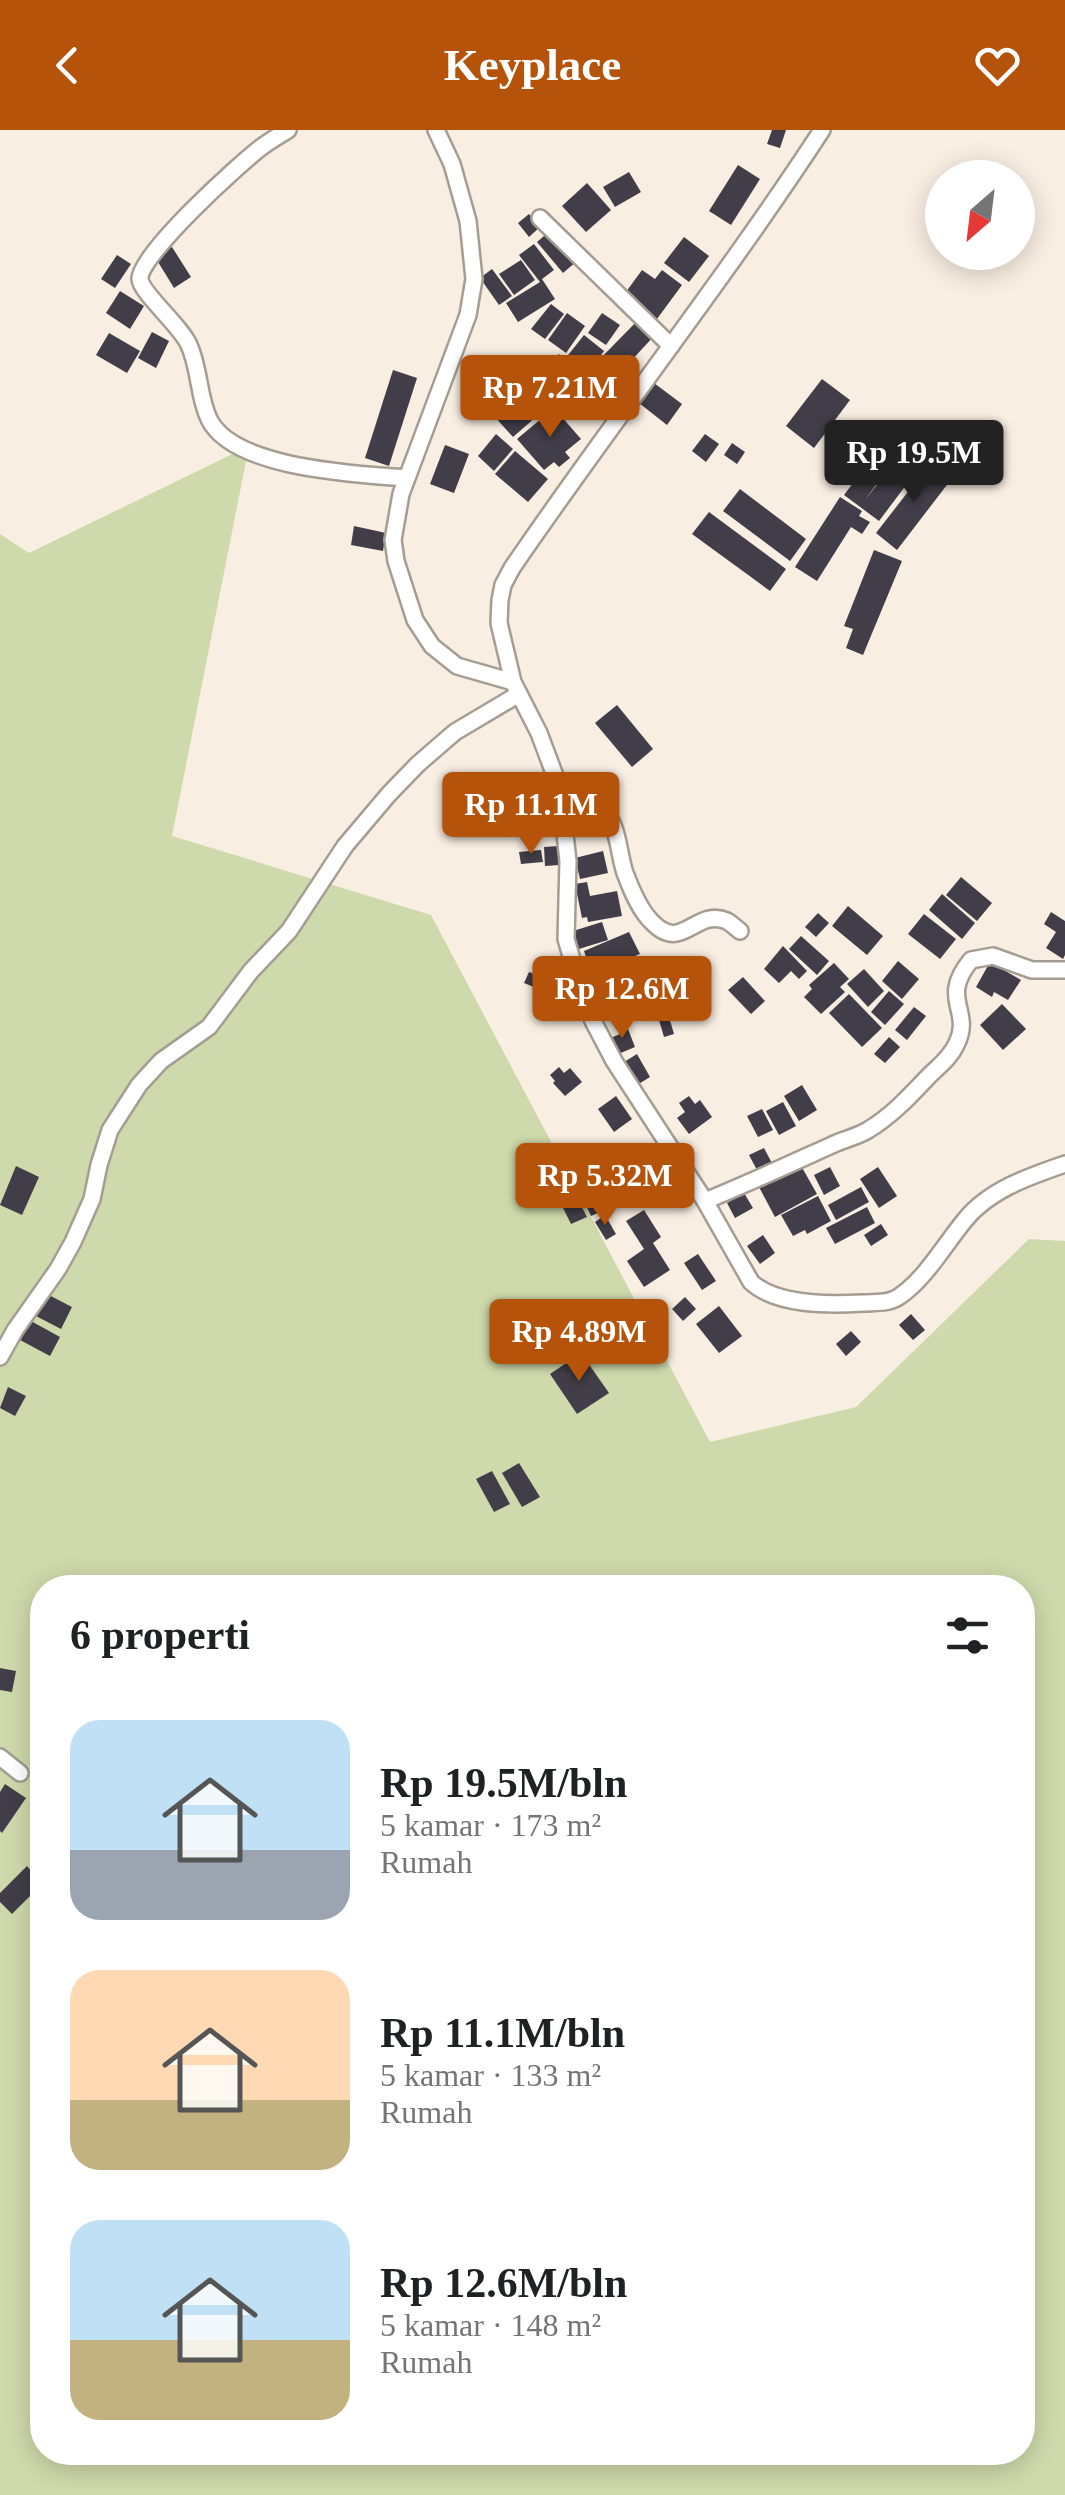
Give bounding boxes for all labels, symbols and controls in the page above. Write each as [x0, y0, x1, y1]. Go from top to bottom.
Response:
icon: back [40, 38, 95, 93]
icon: heart [970, 38, 1025, 93]
text: Keyplace [444, 40, 621, 90]
north arrow [925, 160, 1035, 270]
map controls [925, 160, 1035, 270]
pin: Rp 7.21M [447, 355, 653, 440]
text: Rp 7.21M [482, 369, 618, 405]
pin: Rp 19.5M [811, 420, 1017, 505]
text: Rp 19.5M [846, 434, 982, 470]
pin: Rp 11.1M [428, 772, 634, 857]
text: Rp 11.1M [464, 786, 598, 822]
pin: Rp 12.6M [519, 956, 725, 1041]
text: Rp 12.6M [554, 970, 690, 1006]
pin: Rp 5.32M [502, 1143, 708, 1228]
text: Rp 5.32M [537, 1157, 673, 1193]
pin: Rp 4.89M [476, 1299, 682, 1384]
text: Rp 4.89M [511, 1313, 647, 1349]
icon: filters [940, 1608, 995, 1663]
text: 6 properti [70, 1612, 250, 1658]
icon: home [150, 1760, 270, 1880]
text: Rp 19.5M/bln [380, 1760, 627, 1806]
text: 5 kamar · 173 m² [380, 1807, 601, 1843]
text: Rumah [380, 1844, 472, 1880]
icon: home [150, 2010, 270, 2130]
text: Rp 11.1M/bln [380, 2010, 625, 2056]
text: 5 kamar · 133 m² [380, 2057, 601, 2093]
text: Rumah [380, 2094, 472, 2130]
icon: home [150, 2260, 270, 2380]
text: Rp 12.6M/bln [380, 2260, 627, 2306]
text: 5 kamar · 148 m² [380, 2307, 601, 2343]
text: Rumah [380, 2344, 472, 2380]

